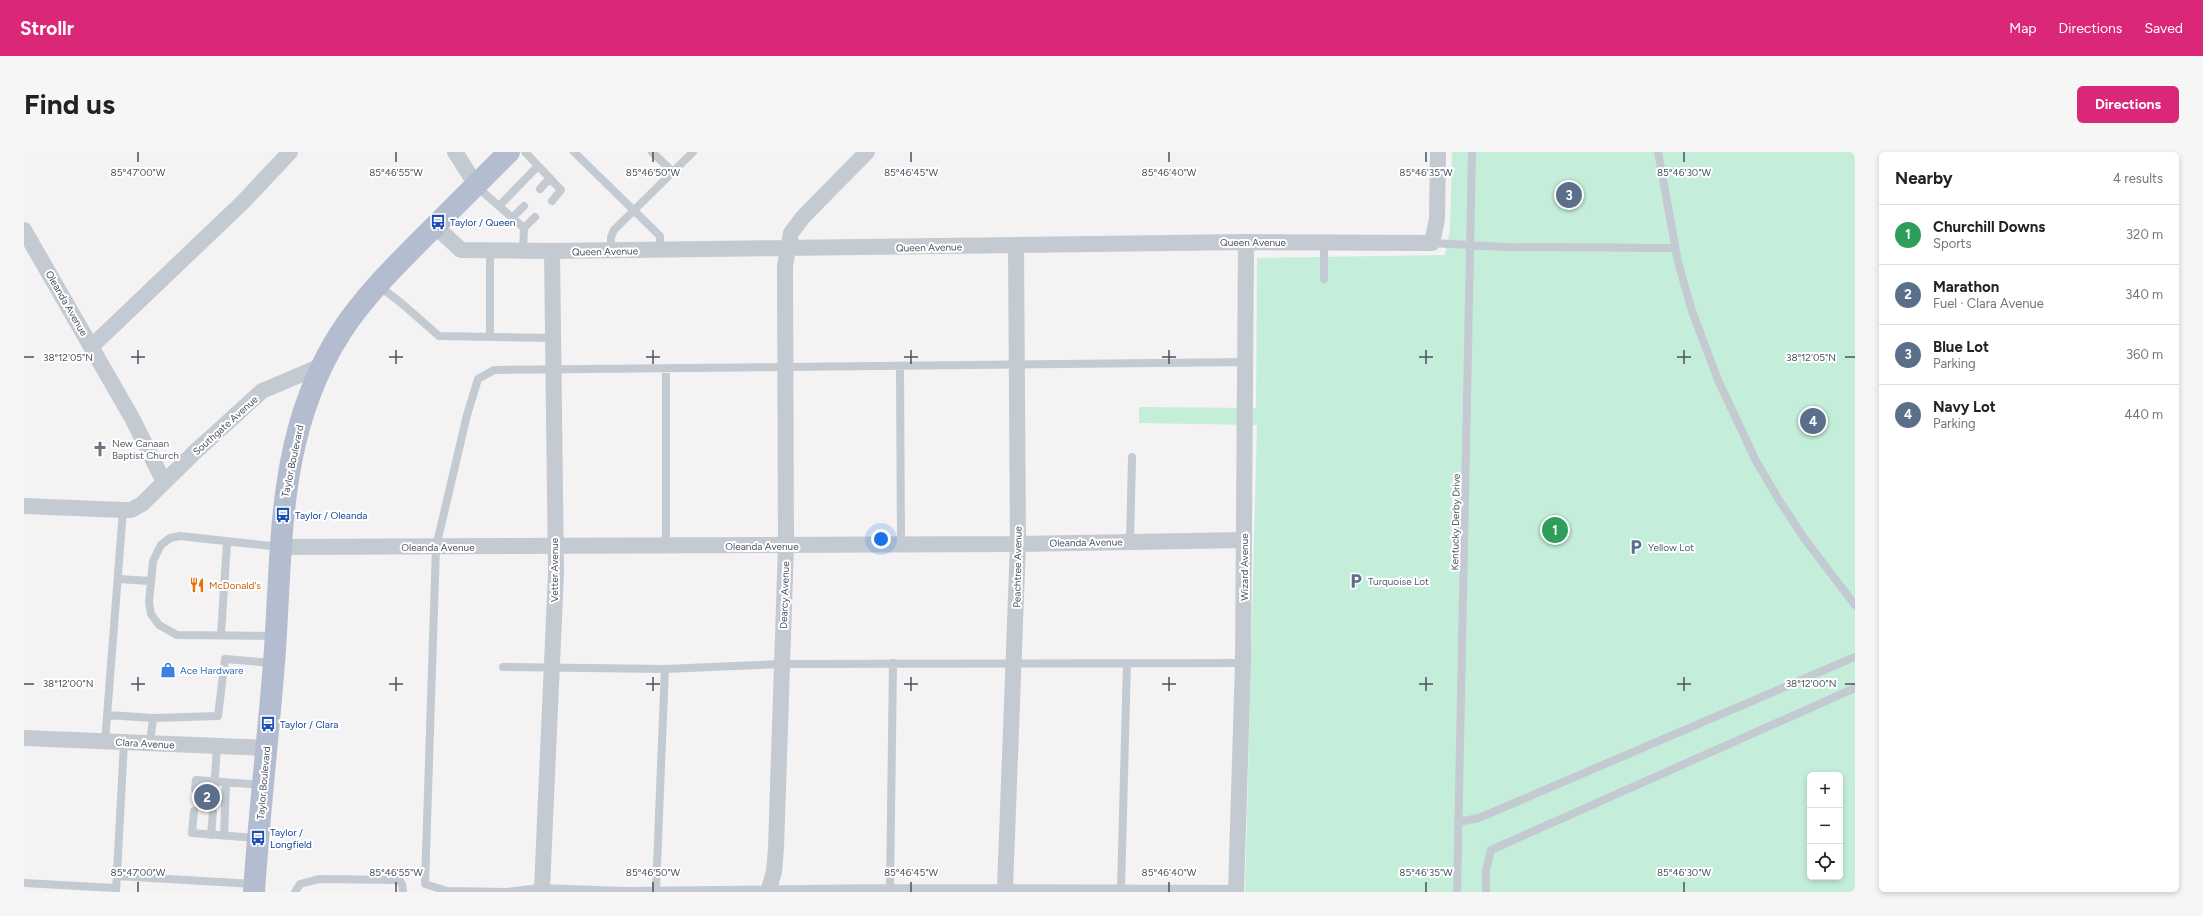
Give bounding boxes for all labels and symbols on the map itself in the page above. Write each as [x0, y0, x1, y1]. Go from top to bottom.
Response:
text: 85°47'00"W [111, 166, 166, 179]
text: 85°46'55"W [369, 166, 423, 179]
text: 85°46'50"W [626, 166, 681, 179]
text: 85°46'45"W [884, 166, 939, 179]
text: 85°46'40"W [1142, 166, 1197, 179]
text: 85°46'35"W [1399, 166, 1453, 179]
text: 85°46'30"W [1657, 166, 1711, 179]
pin: 3 [1556, 180, 1582, 210]
bus stop icon: Taylor / Queen [429, 213, 447, 231]
place label: Taylor / Queen [450, 216, 516, 229]
street label: Queen Avenue [1220, 236, 1287, 249]
street label: Queen Avenue [896, 240, 963, 255]
street label: Queen Avenue [572, 244, 639, 259]
street label: Oleanda Avenue [43, 268, 91, 339]
text: 38°12'05"N [43, 351, 93, 364]
text: 38°12'05"N [1786, 351, 1836, 364]
street label: Southgate Avenue [190, 392, 261, 458]
pin: 4 [1800, 406, 1826, 436]
street label: Taylor Boulevard [278, 424, 307, 498]
place label: New Canaan Baptist Church [112, 437, 179, 462]
church icon: New Canaan Baptist Church [91, 440, 109, 458]
street label: Kentucky Derby Drive [1448, 473, 1463, 570]
bus stop icon: Taylor / Oleanda [274, 506, 292, 524]
place label: Taylor / Oleanda [295, 509, 367, 522]
pin: 1 [1542, 515, 1568, 545]
street label: Peachtree Avenue [1010, 526, 1025, 608]
your location [871, 529, 891, 549]
street label: Wizard Avenue [1238, 533, 1251, 601]
street label: Oleanda Avenue [1049, 535, 1123, 550]
street label: Vetter Avenue [548, 537, 561, 602]
parking icon: Yellow Lot [1627, 538, 1645, 556]
street label: Oleanda Avenue [725, 540, 799, 553]
street label: Oleanda Avenue [401, 541, 475, 554]
place label: Yellow Lot [1648, 541, 1694, 554]
street label: Dearcy Avenue [777, 560, 792, 629]
parking icon: Turquoise Lot [1347, 572, 1365, 590]
place label: Turquoise Lot [1368, 575, 1429, 588]
restaurant icon: McDonald's [188, 576, 206, 594]
place label: McDonald's [209, 579, 261, 592]
shop icon: Ace Hardware [159, 661, 177, 679]
place label: Ace Hardware [180, 664, 244, 677]
text: 38°12'00"N [43, 677, 93, 690]
text: 38°12'00"N [1786, 677, 1836, 690]
bus stop icon: Taylor / Clara [259, 715, 277, 733]
place label: Taylor / Clara [280, 718, 338, 731]
street label: Clara Avenue [115, 735, 175, 752]
street label: Taylor Boulevard [254, 746, 273, 820]
pin: 2 [194, 782, 220, 812]
place label: Taylor / Longfield [270, 826, 312, 851]
bus stop icon: Taylor / Longfield [249, 829, 267, 847]
text: 85°47'00"W [111, 866, 166, 879]
text: 85°46'55"W [369, 866, 423, 879]
text: 85°46'50"W [626, 866, 681, 879]
text: 85°46'45"W [884, 866, 939, 879]
text: 85°46'40"W [1142, 866, 1197, 879]
text: 85°46'35"W [1399, 866, 1453, 879]
text: 85°46'30"W [1657, 866, 1711, 879]

